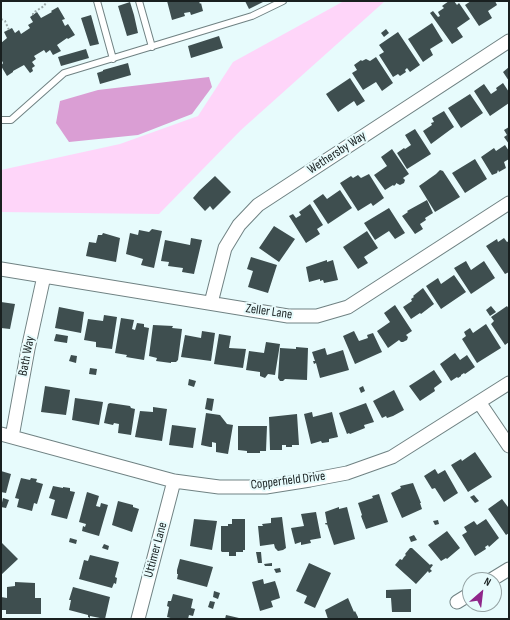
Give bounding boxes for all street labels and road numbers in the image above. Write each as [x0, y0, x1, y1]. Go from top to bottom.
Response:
street label: Wethersby Way [305, 128, 369, 178]
street label: Zeller Lane [245, 301, 293, 323]
street label: Bath Way [15, 335, 39, 377]
street label: Copperfield Drive [250, 469, 326, 493]
street label: Uttimer Lane [141, 521, 171, 579]

